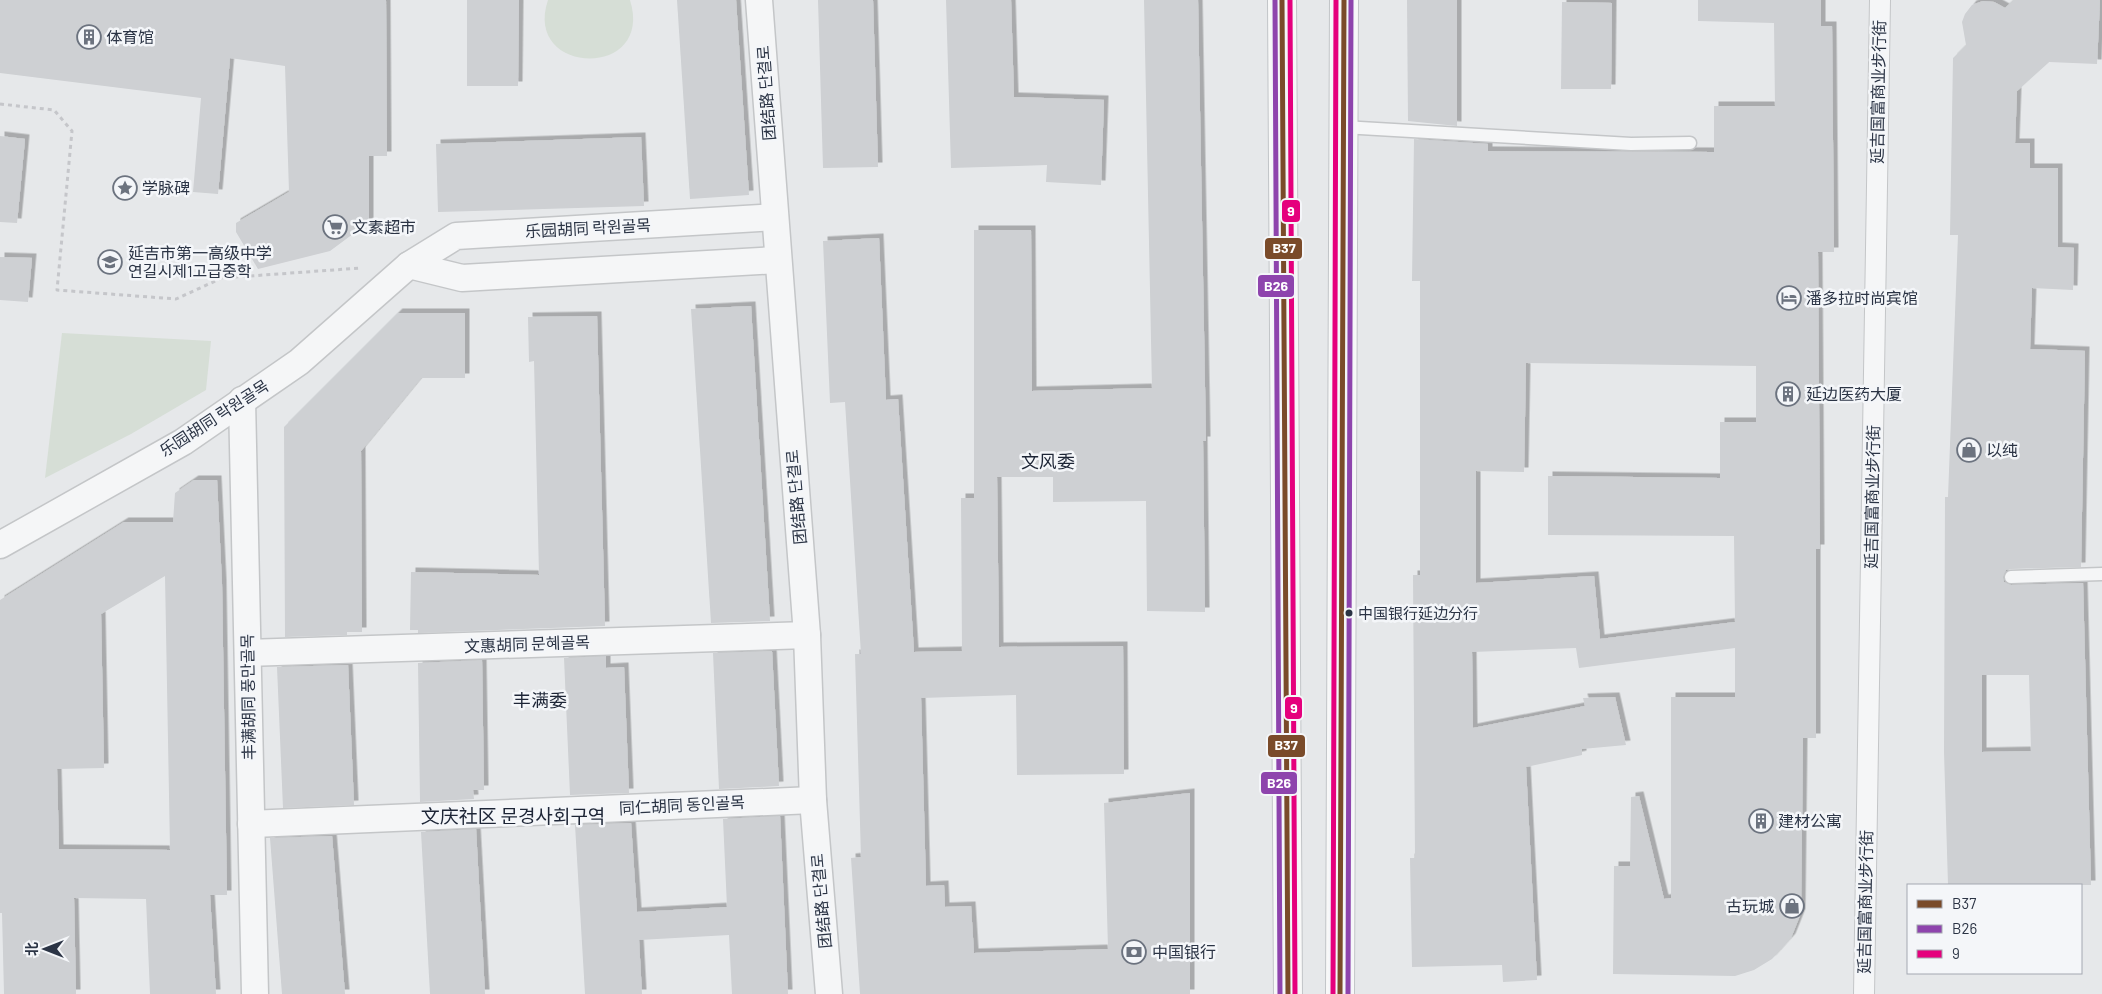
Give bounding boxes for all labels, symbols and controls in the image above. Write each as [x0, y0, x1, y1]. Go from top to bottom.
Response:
street label: 延吉国富商业步行街 [1867, 20, 1888, 164]
building icon: 体育馆 [76, 24, 102, 50]
place label: 体育馆 [106, 27, 154, 46]
street label: 团结路 단결로 [753, 45, 778, 141]
place icon: 学脉碑 [112, 175, 138, 201]
place label: 学脉碑 [142, 178, 190, 197]
line badge: 9 [1281, 199, 1301, 223]
text: 9 [1287, 202, 1295, 219]
supermarket icon: 文素超市 [322, 214, 348, 240]
street label: 乐园胡同 락원골목 [525, 215, 652, 240]
place label: 文素超市 [352, 217, 416, 236]
line badge: B37 [1264, 237, 1303, 260]
text: B37 [1272, 239, 1296, 256]
place label: 延吉市第一高级中学 연길시제1고급중학 [128, 243, 272, 280]
school or university icon: 延吉市第一高级中学 연길시제1고급중학 [97, 249, 123, 275]
line badge: B26 [1257, 274, 1295, 298]
text: B26 [1264, 277, 1288, 294]
hotel icon: 潘多拉时尚宾馆 [1776, 285, 1802, 311]
place label: 潘多拉时尚宾馆 [1806, 288, 1918, 307]
street label: 乐园胡同 락원골목 [156, 375, 272, 460]
building icon: 延边医药大厦 [1775, 381, 1801, 407]
place label: 延边医药大厦 [1806, 384, 1902, 403]
street label: 延吉国富商业步行街 [1861, 425, 1882, 569]
shop icon: 以纯 [1956, 437, 1982, 463]
place label: 以纯 [1986, 440, 2018, 459]
street label: 团结路 단결로 [782, 448, 809, 545]
district label: 文风委 [1021, 450, 1075, 472]
place label: 中国银行延边分行 [1358, 604, 1478, 622]
marker: 中国银行延边分行 [1344, 608, 1354, 618]
street label: 文惠胡同 문혜골목 [464, 632, 591, 655]
street label: 丰满胡同 풍만골목 [237, 634, 258, 760]
district label: 丰满委 [513, 689, 567, 711]
line badge: 9 [1284, 696, 1303, 720]
text: 9 [1290, 699, 1298, 716]
line badge: B37 [1267, 734, 1306, 758]
text: B37 [1274, 736, 1298, 753]
line badge: B26 [1260, 771, 1298, 795]
text: B26 [1267, 774, 1291, 791]
street label: 同仁胡同 동인골목 [619, 792, 746, 817]
district label: 文庆社区 문경사회구역 [421, 804, 605, 827]
building icon: 建材公寓 [1748, 808, 1774, 834]
place label: 建材公寓 [1778, 811, 1842, 830]
street label: 延吉国富商业步行街 [1854, 830, 1875, 974]
street label: 团结路 단결로 [807, 852, 834, 949]
legend [1907, 884, 2082, 974]
shop icon: 古玩城 [1779, 893, 1805, 919]
text: B37 [1952, 894, 1976, 912]
place label: 古玩城 [1726, 896, 1774, 915]
text: B26 [1952, 919, 1977, 937]
north arrow [20, 924, 70, 974]
bank icon: 中国银行 [1121, 939, 1147, 965]
text: 北 [23, 942, 40, 956]
place label: 中国银行 [1152, 942, 1216, 961]
text: 9 [1952, 944, 1960, 962]

